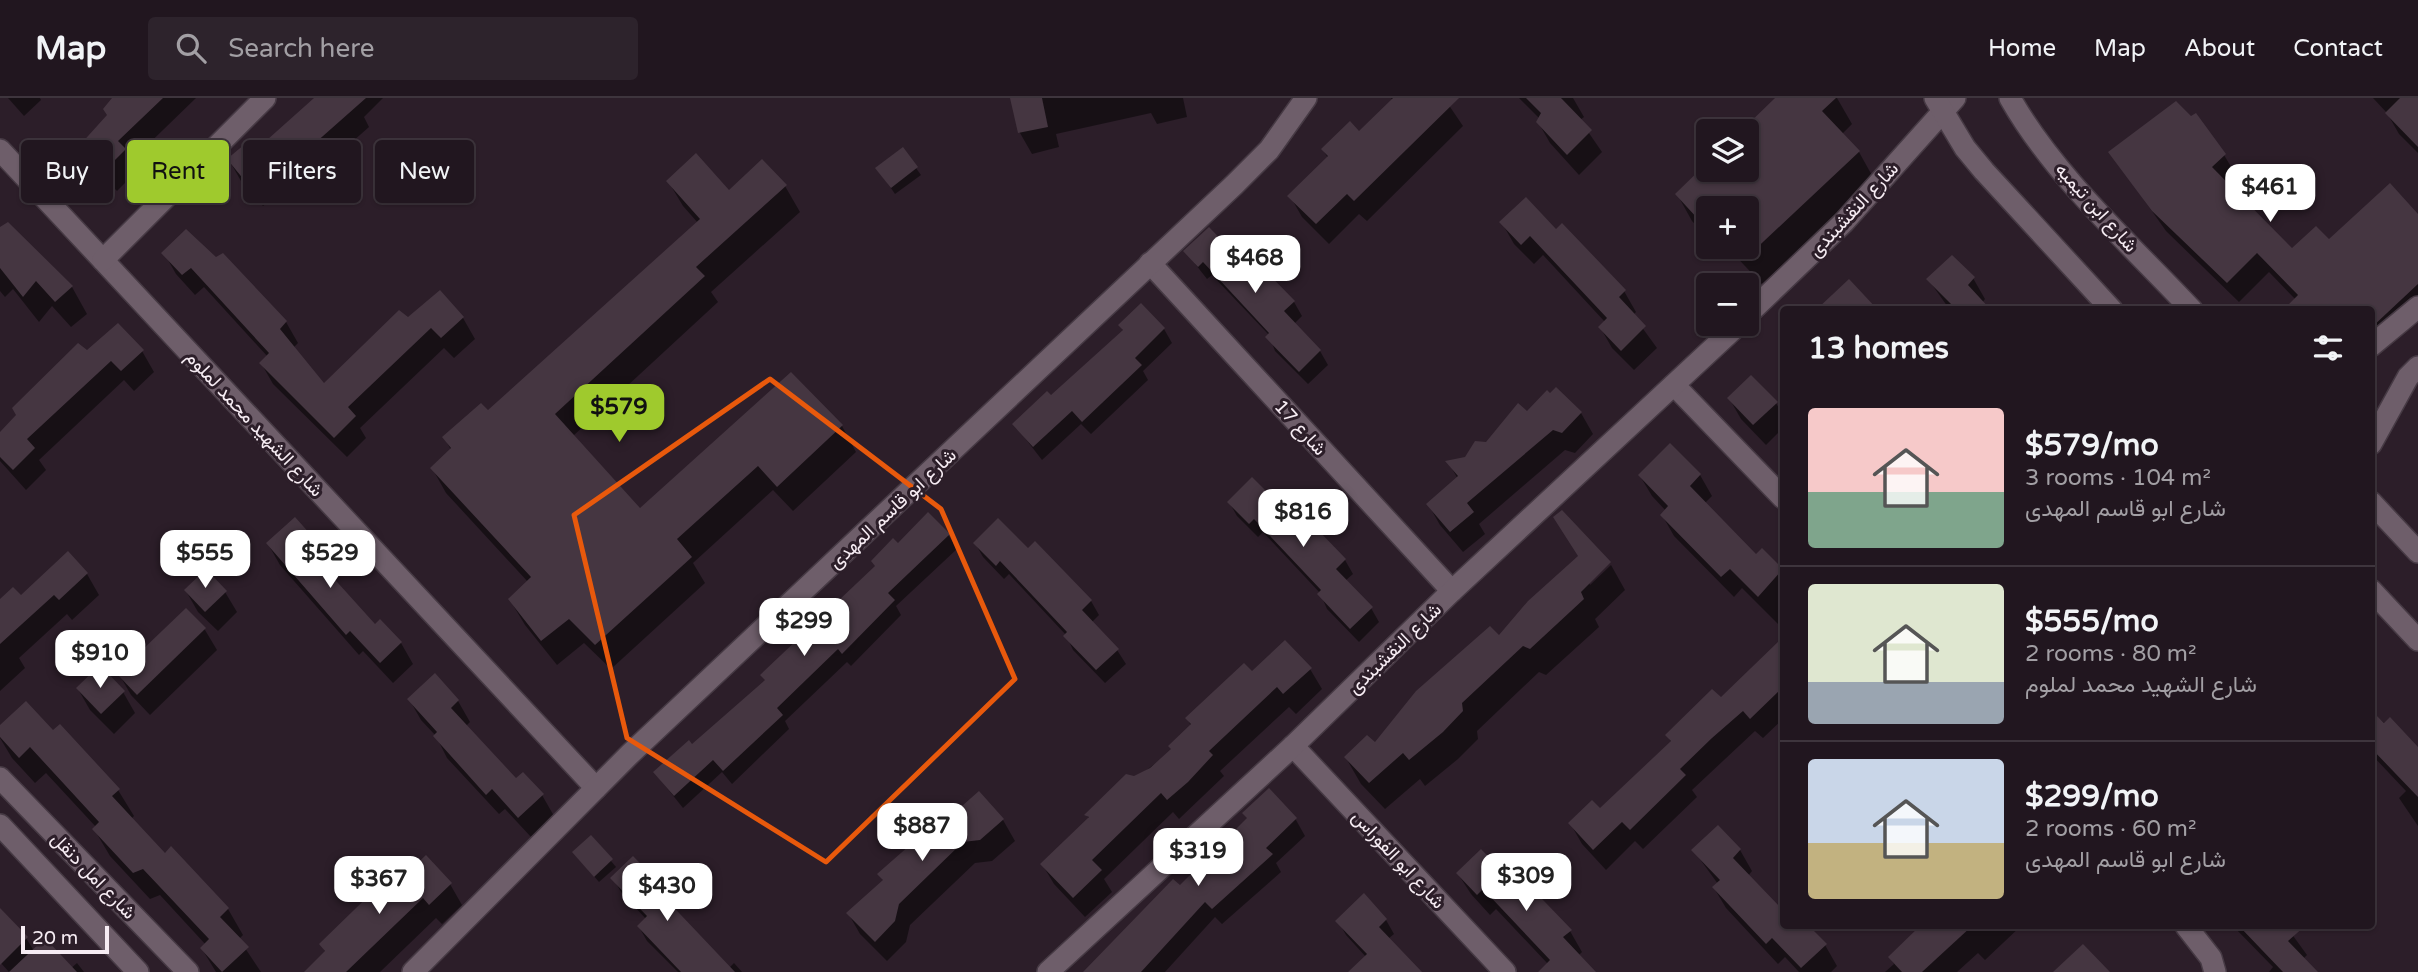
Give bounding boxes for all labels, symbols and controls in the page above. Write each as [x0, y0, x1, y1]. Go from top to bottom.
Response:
search box [148, 17, 638, 80]
text: Map [35, 29, 106, 68]
icon: search [172, 29, 210, 67]
text: Search here [228, 33, 374, 64]
text: Home [1988, 34, 2056, 63]
text: Map [2094, 34, 2146, 63]
text: About [2184, 34, 2255, 63]
text: Contact [2293, 34, 2383, 63]
map controls [1696, 119, 1759, 336]
button: layers [1696, 119, 1759, 182]
chip: Buy [21, 140, 113, 203]
chip: Rent [127, 140, 229, 203]
chip: Filters [243, 140, 361, 203]
chip: New [375, 140, 474, 203]
street label: شارع النقشبندى [1804, 158, 1904, 262]
street label: شارع ابن تيميه [2050, 159, 2142, 257]
pin: $461 [2229, 164, 2311, 224]
text: $461 [2241, 173, 2299, 201]
button: + [1696, 196, 1759, 259]
pin: $468 [1214, 236, 1296, 295]
text: $468 [1226, 244, 1284, 272]
button: − [1696, 273, 1759, 336]
icon: filters [2309, 329, 2347, 367]
text: 13 homes [1808, 330, 1949, 367]
street label: شارع الشهيد محمد لملوم [180, 346, 328, 502]
pin: $579 [578, 384, 660, 444]
text: $579 [590, 393, 648, 421]
street label: شارع 17 [1269, 395, 1331, 461]
text: $579/mo [2025, 427, 2159, 464]
icon: home [1864, 436, 1948, 520]
street label: شارع ابو قاسم المهدى [825, 444, 962, 574]
text: 3 rooms · 104 m² [2025, 464, 2211, 492]
pin: $816 [1262, 490, 1344, 549]
text: شارع ابو قاسم المهدى [2025, 495, 2226, 523]
text: $816 [1274, 498, 1332, 526]
pin: $555 [164, 531, 246, 590]
pin: $529 [289, 531, 371, 590]
text: $555 [176, 539, 234, 567]
text: $529 [301, 539, 359, 567]
pin: $299 [763, 598, 845, 658]
street label: شارع النقشبندى [1343, 599, 1447, 700]
text: $555/mo [2025, 603, 2159, 640]
text: $299 [775, 607, 833, 635]
icon: home [1864, 612, 1948, 696]
pin: $910 [59, 630, 141, 690]
text: $910 [71, 639, 129, 667]
text: 2 rooms · 80 m² [2025, 640, 2196, 668]
text: شارع الشهيد محمد لملوم [2025, 671, 2257, 699]
text: $299/mo [2025, 778, 2159, 815]
icon: home [1864, 787, 1948, 871]
pin: $887 [881, 804, 963, 863]
street label: شارع ابو الفوراس [1346, 806, 1449, 914]
text: $887 [893, 812, 951, 840]
text: 2 rooms · 60 m² [2025, 815, 2196, 843]
street label: شارع امل دنقل [46, 828, 140, 924]
pin: $319 [1157, 828, 1239, 888]
text: $319 [1169, 837, 1227, 865]
text: شارع ابو قاسم المهدى [2025, 846, 2226, 874]
pin: $309 [1485, 854, 1567, 913]
pin: $367 [338, 856, 420, 916]
text: $309 [1497, 862, 1555, 890]
pin: $430 [626, 864, 708, 923]
text: $367 [350, 865, 408, 893]
text: $430 [638, 872, 696, 900]
scale bar [21, 923, 108, 955]
text: 20 m [32, 927, 78, 949]

